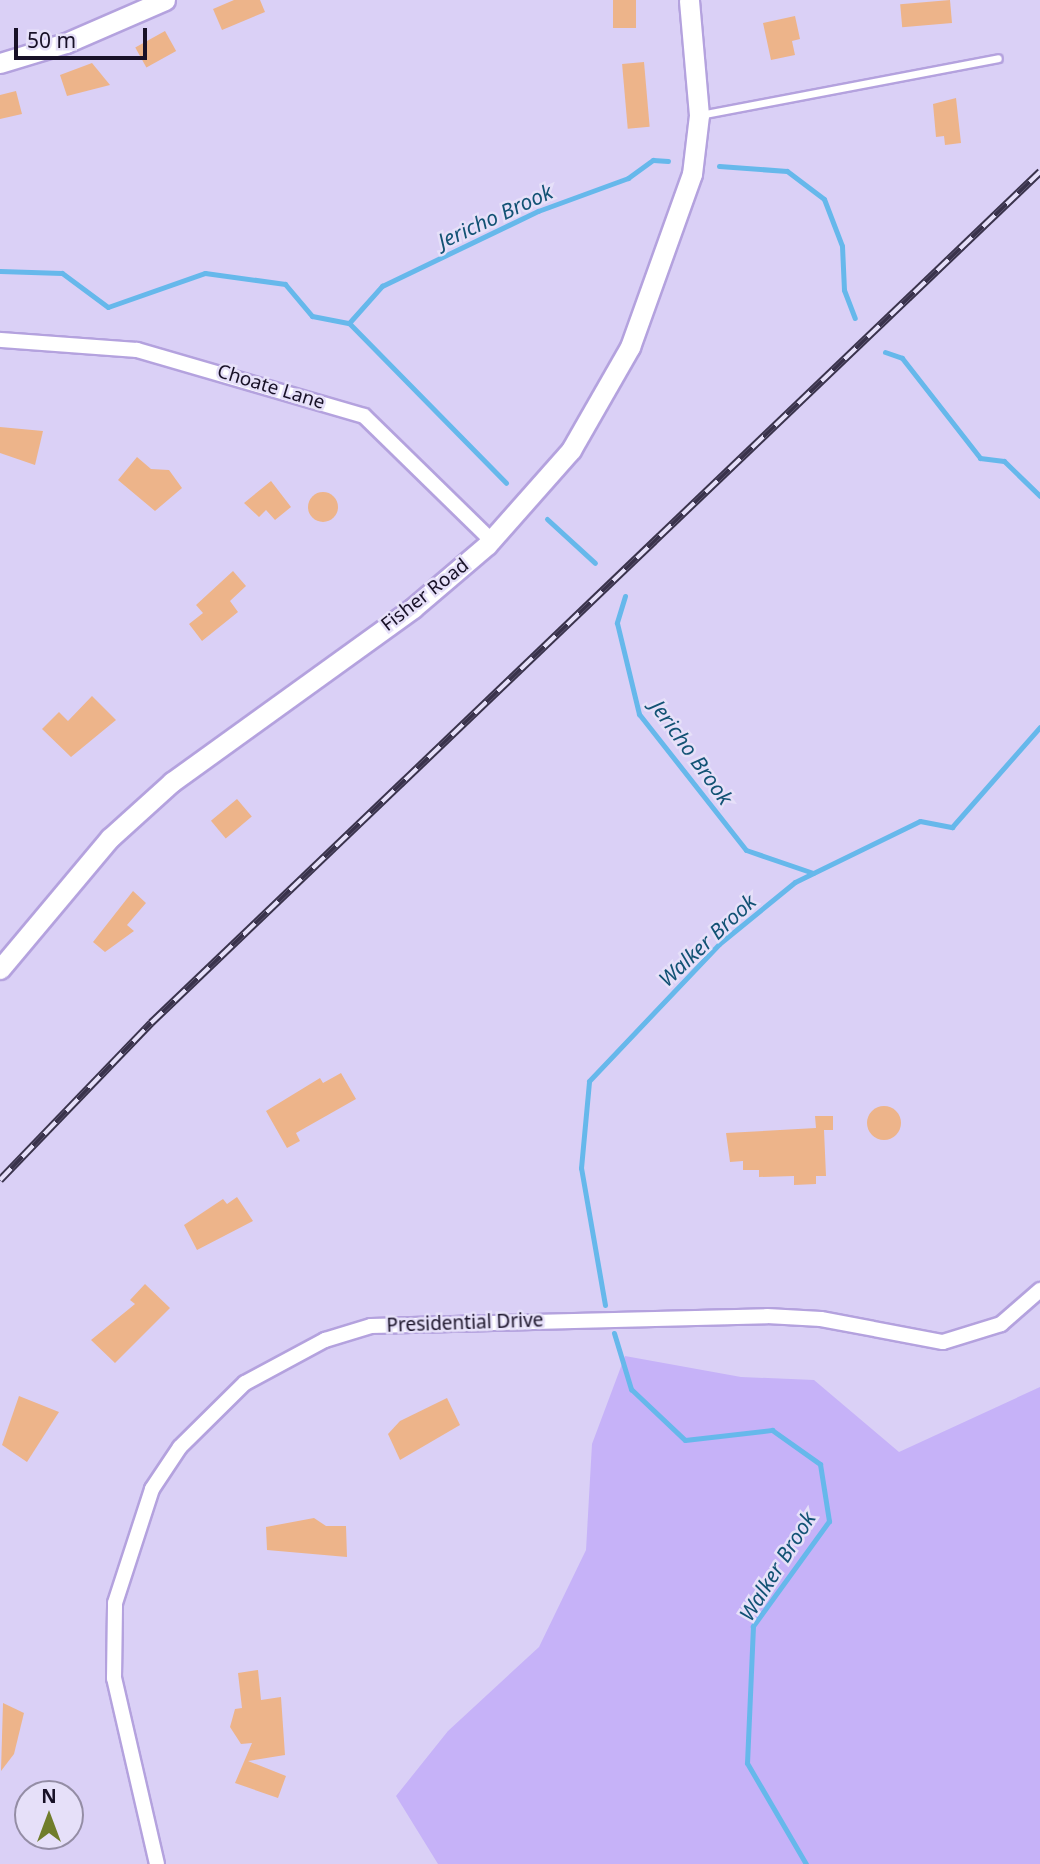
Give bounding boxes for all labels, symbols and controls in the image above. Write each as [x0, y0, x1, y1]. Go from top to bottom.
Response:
scale bar [18, 14, 150, 58]
text: 50 m [27, 26, 76, 54]
water label: Jericho Brook [434, 178, 556, 254]
street label: Choate Lane [214, 360, 328, 414]
street label: Fisher Road [377, 554, 473, 636]
water label: Jericho Brook [646, 695, 738, 809]
water label: Walker Brook [653, 889, 761, 991]
street label: Presidential Drive [386, 1309, 544, 1337]
water label: Walker Brook [734, 1507, 820, 1625]
north arrow [14, 1780, 84, 1850]
text: N [41, 1783, 57, 1809]

